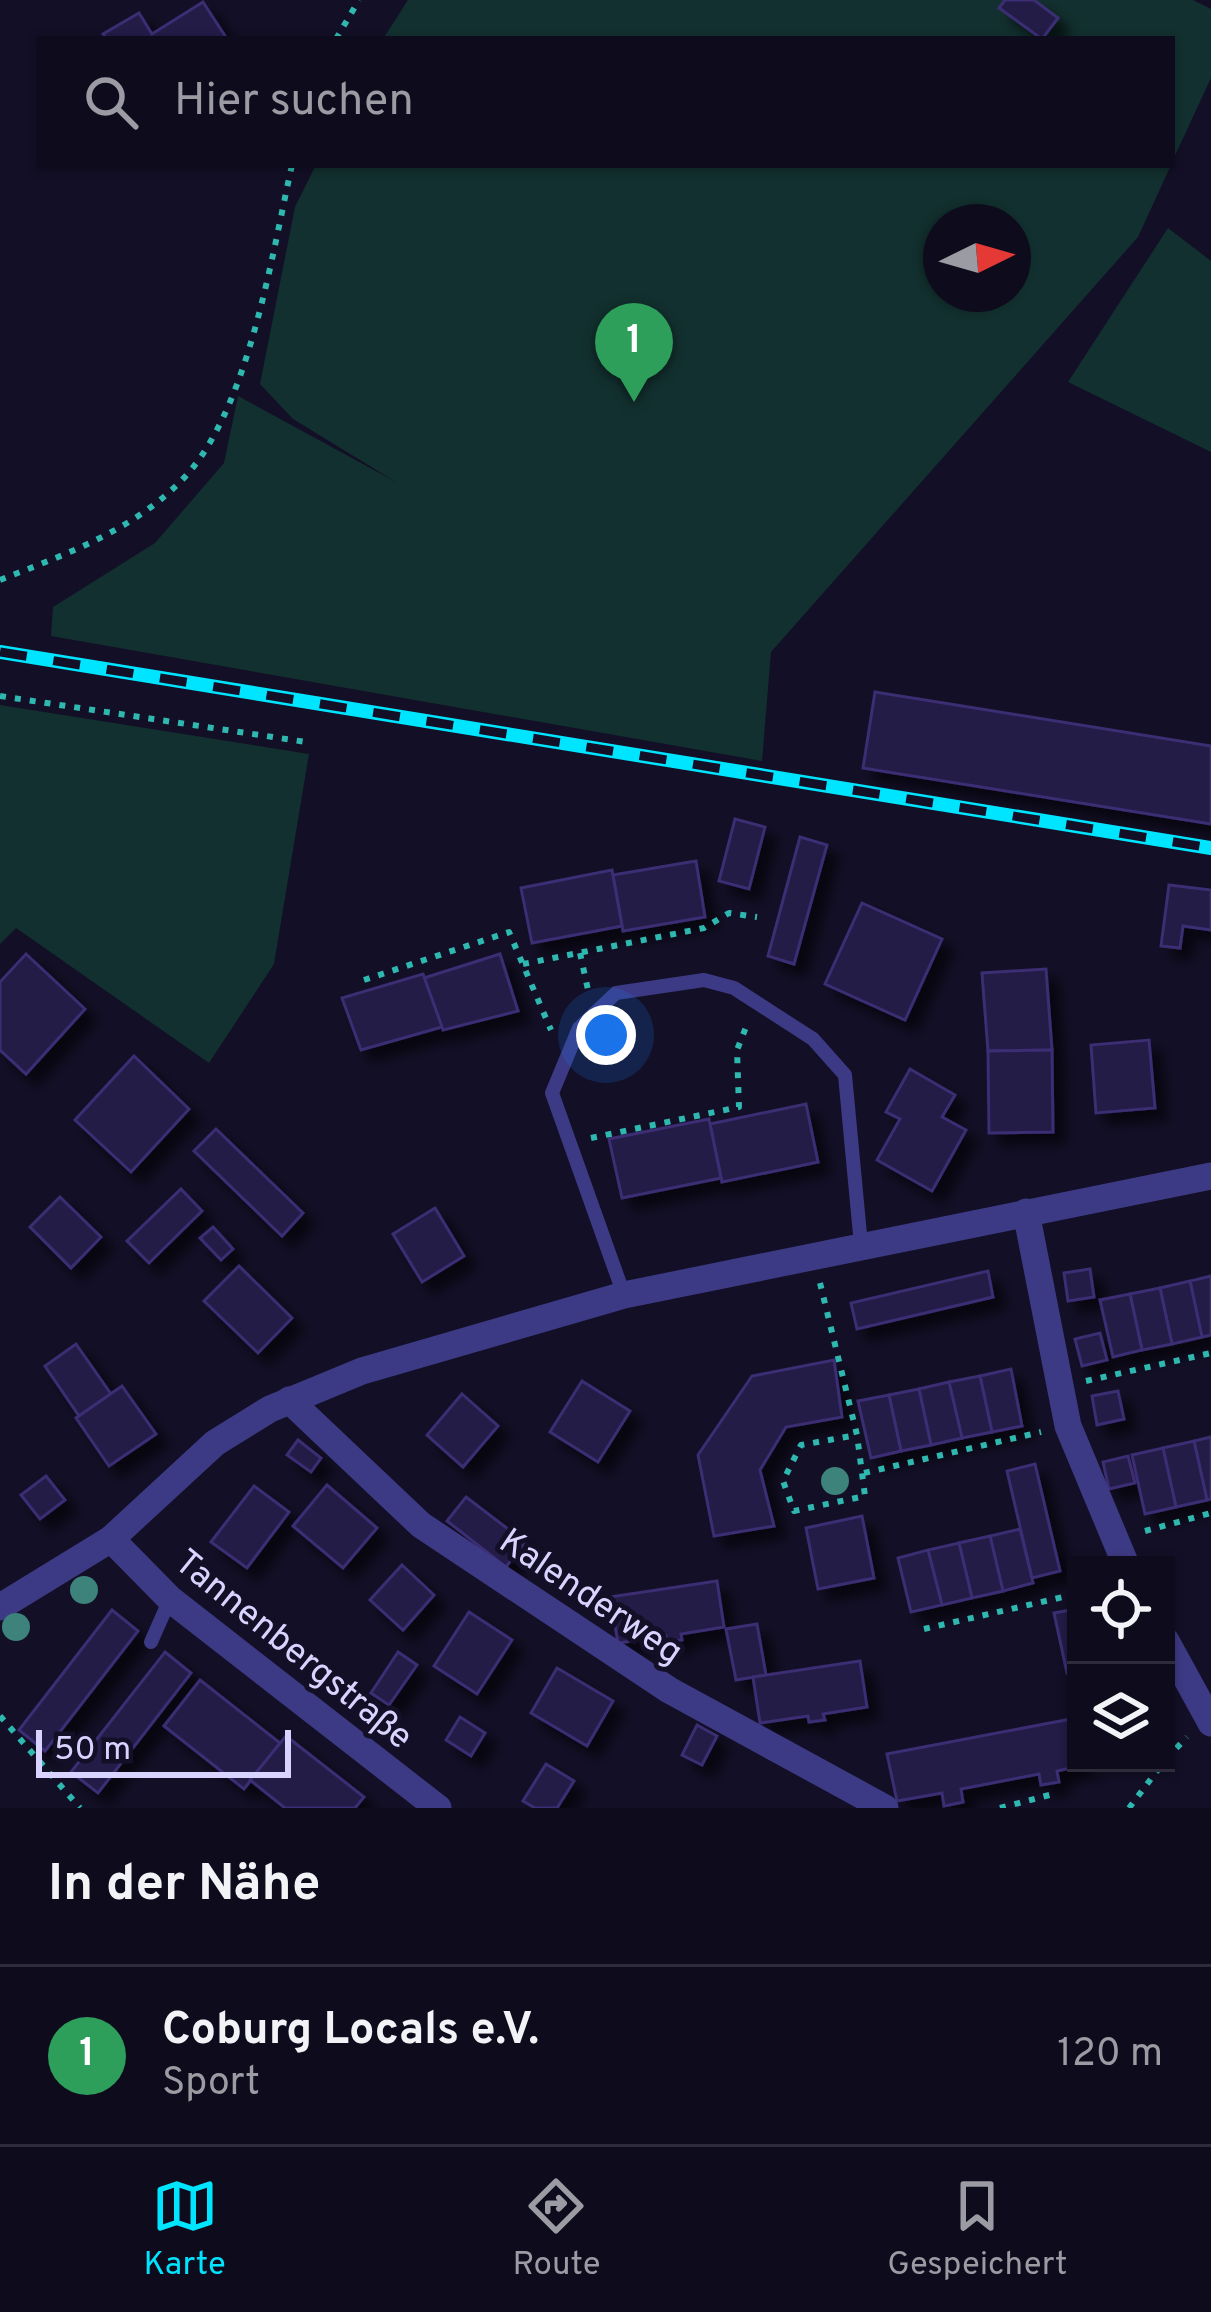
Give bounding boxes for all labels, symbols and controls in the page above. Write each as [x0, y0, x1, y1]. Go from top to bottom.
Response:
search box [36, 36, 1175, 168]
icon: search [78, 69, 144, 135]
text: Hier suchen [174, 74, 414, 131]
north arrow [923, 204, 1031, 312]
pin: 1 [595, 303, 673, 402]
your location [576, 1005, 636, 1065]
street label: Kalenderweg [489, 1520, 690, 1677]
street label: Tannenbergstraße [164, 1541, 421, 1761]
map controls [1067, 1556, 1175, 1772]
button: locate [1067, 1556, 1175, 1664]
button: layers [1067, 1664, 1175, 1772]
scale bar [36, 1724, 291, 1777]
text: 50 m [54, 1730, 131, 1772]
text: In der Nähe [48, 1854, 320, 1919]
text: Coburg Locals e.V. [162, 2003, 539, 2060]
text: 1 [79, 2031, 95, 2080]
text: 120 m [1057, 2031, 1163, 2080]
text: Sport [162, 2060, 260, 2109]
tab: Karte [143, 2173, 226, 2287]
tab: Route [512, 2173, 600, 2287]
tab: Gespeichert [887, 2173, 1068, 2287]

